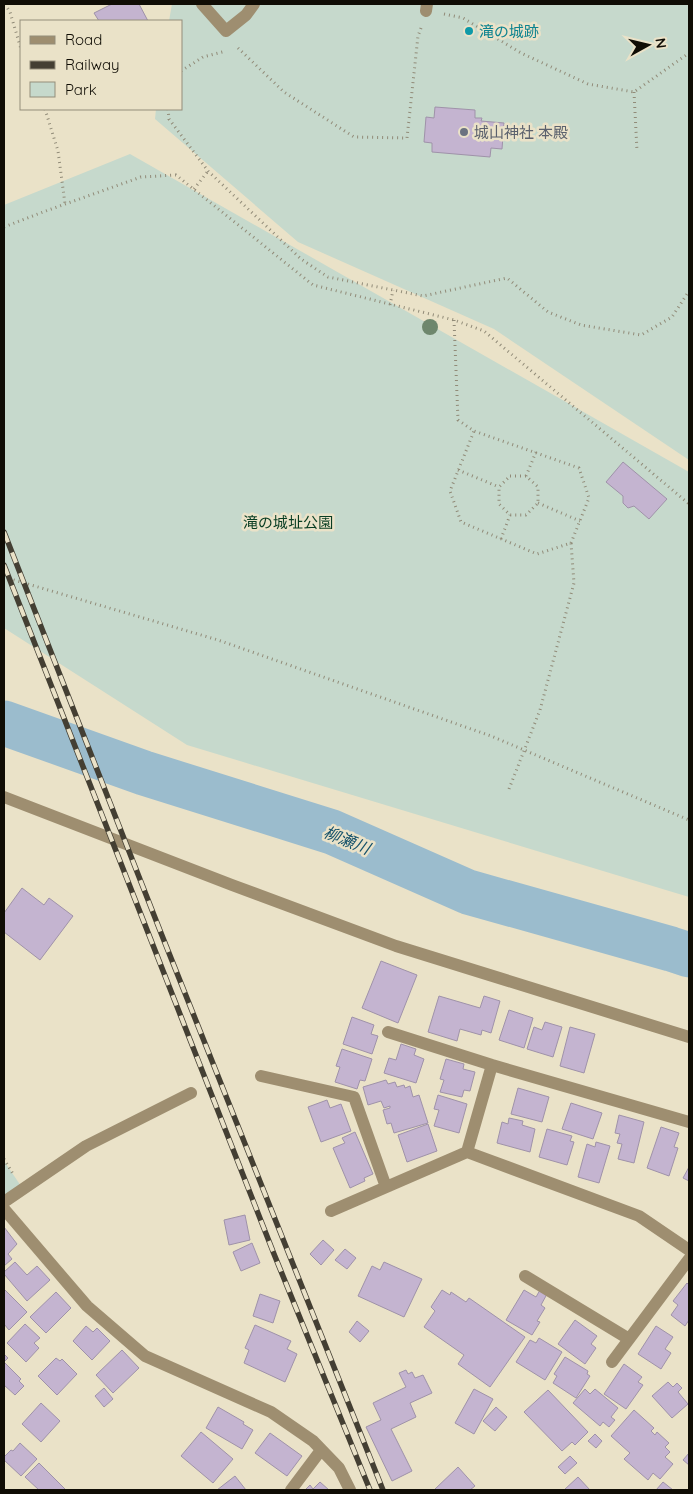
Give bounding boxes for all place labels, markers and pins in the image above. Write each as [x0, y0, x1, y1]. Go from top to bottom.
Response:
place label: 滝の城跡 [479, 22, 539, 41]
marker: 滝の城跡 [463, 25, 475, 37]
place label: 城山神社 本殿 [474, 123, 568, 142]
marker: 城山神社 本殿 [458, 126, 470, 138]

